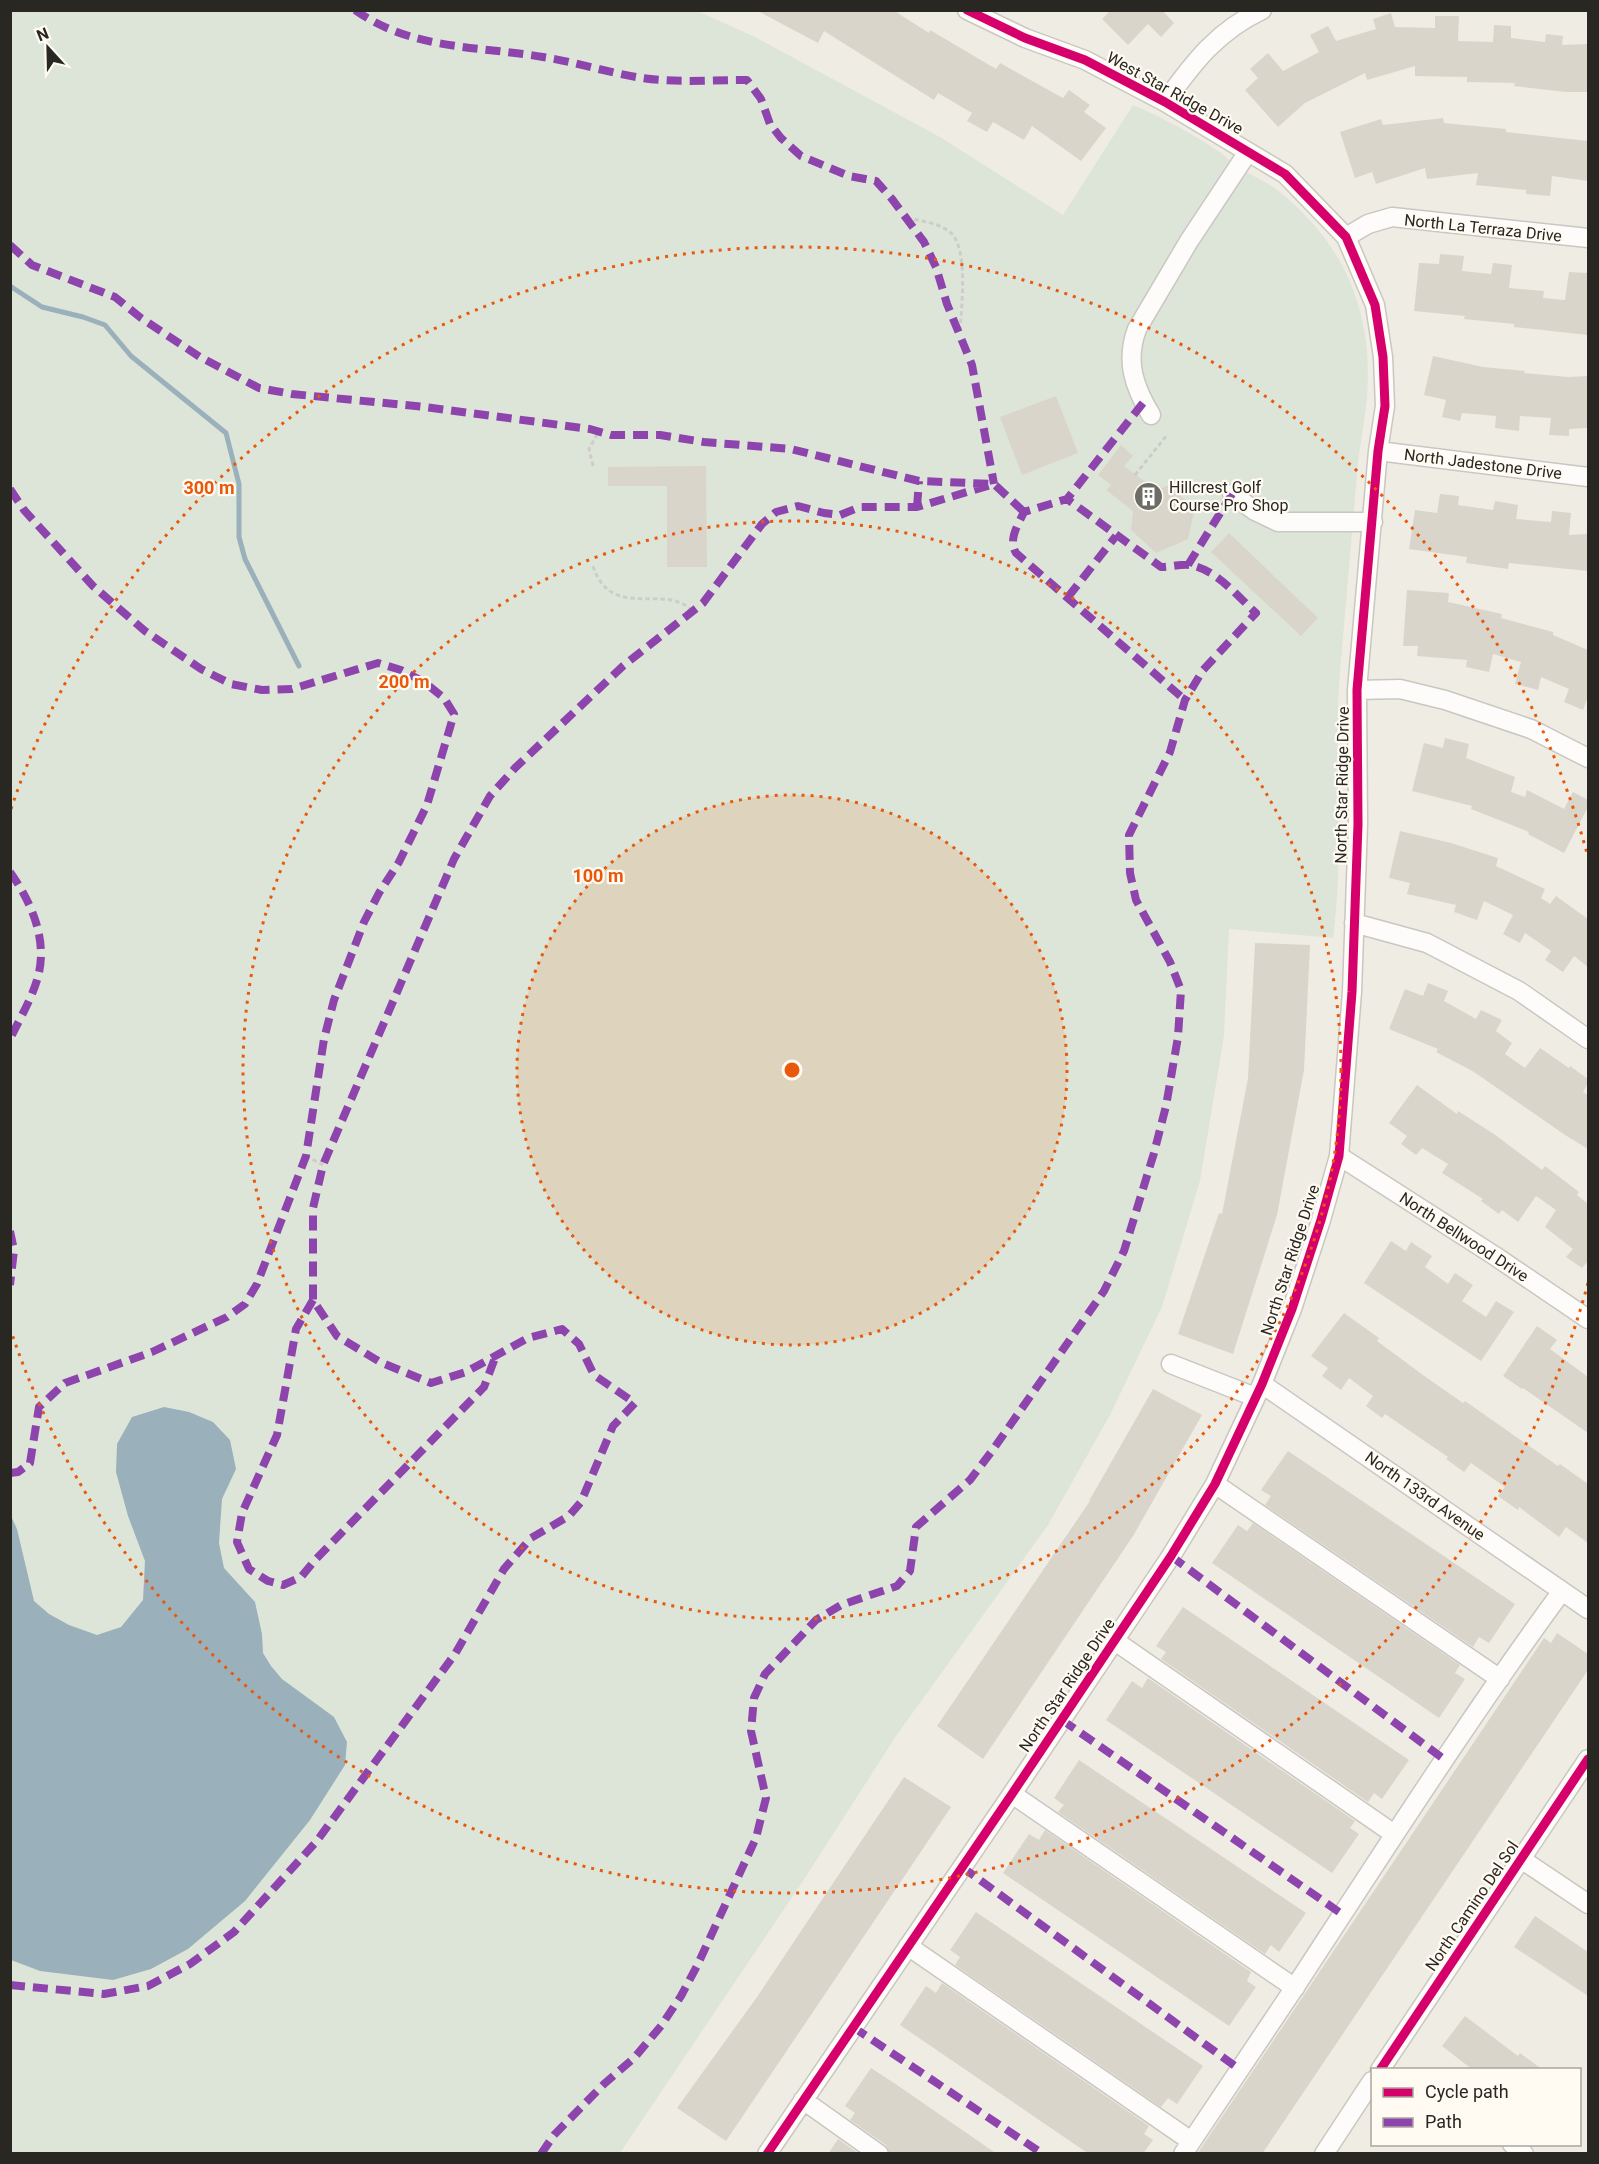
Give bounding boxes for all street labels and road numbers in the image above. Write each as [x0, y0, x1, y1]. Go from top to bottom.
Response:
street label: West Star Ridge Drive [1104, 48, 1246, 138]
street label: North La Terraza Drive [1403, 210, 1563, 246]
street label: North Jadestone Drive [1403, 445, 1563, 483]
street label: North Star Ridge Drive [1331, 706, 1353, 864]
street label: North Star Ridge Drive [1257, 1182, 1323, 1338]
street label: North Bellwood Drive [1396, 1188, 1532, 1286]
street label: North 133rd Avenue [1361, 1448, 1489, 1544]
street label: North Star Ridge Drive [1015, 1614, 1119, 1756]
street label: North Camino Del Sol [1421, 1837, 1523, 1975]

